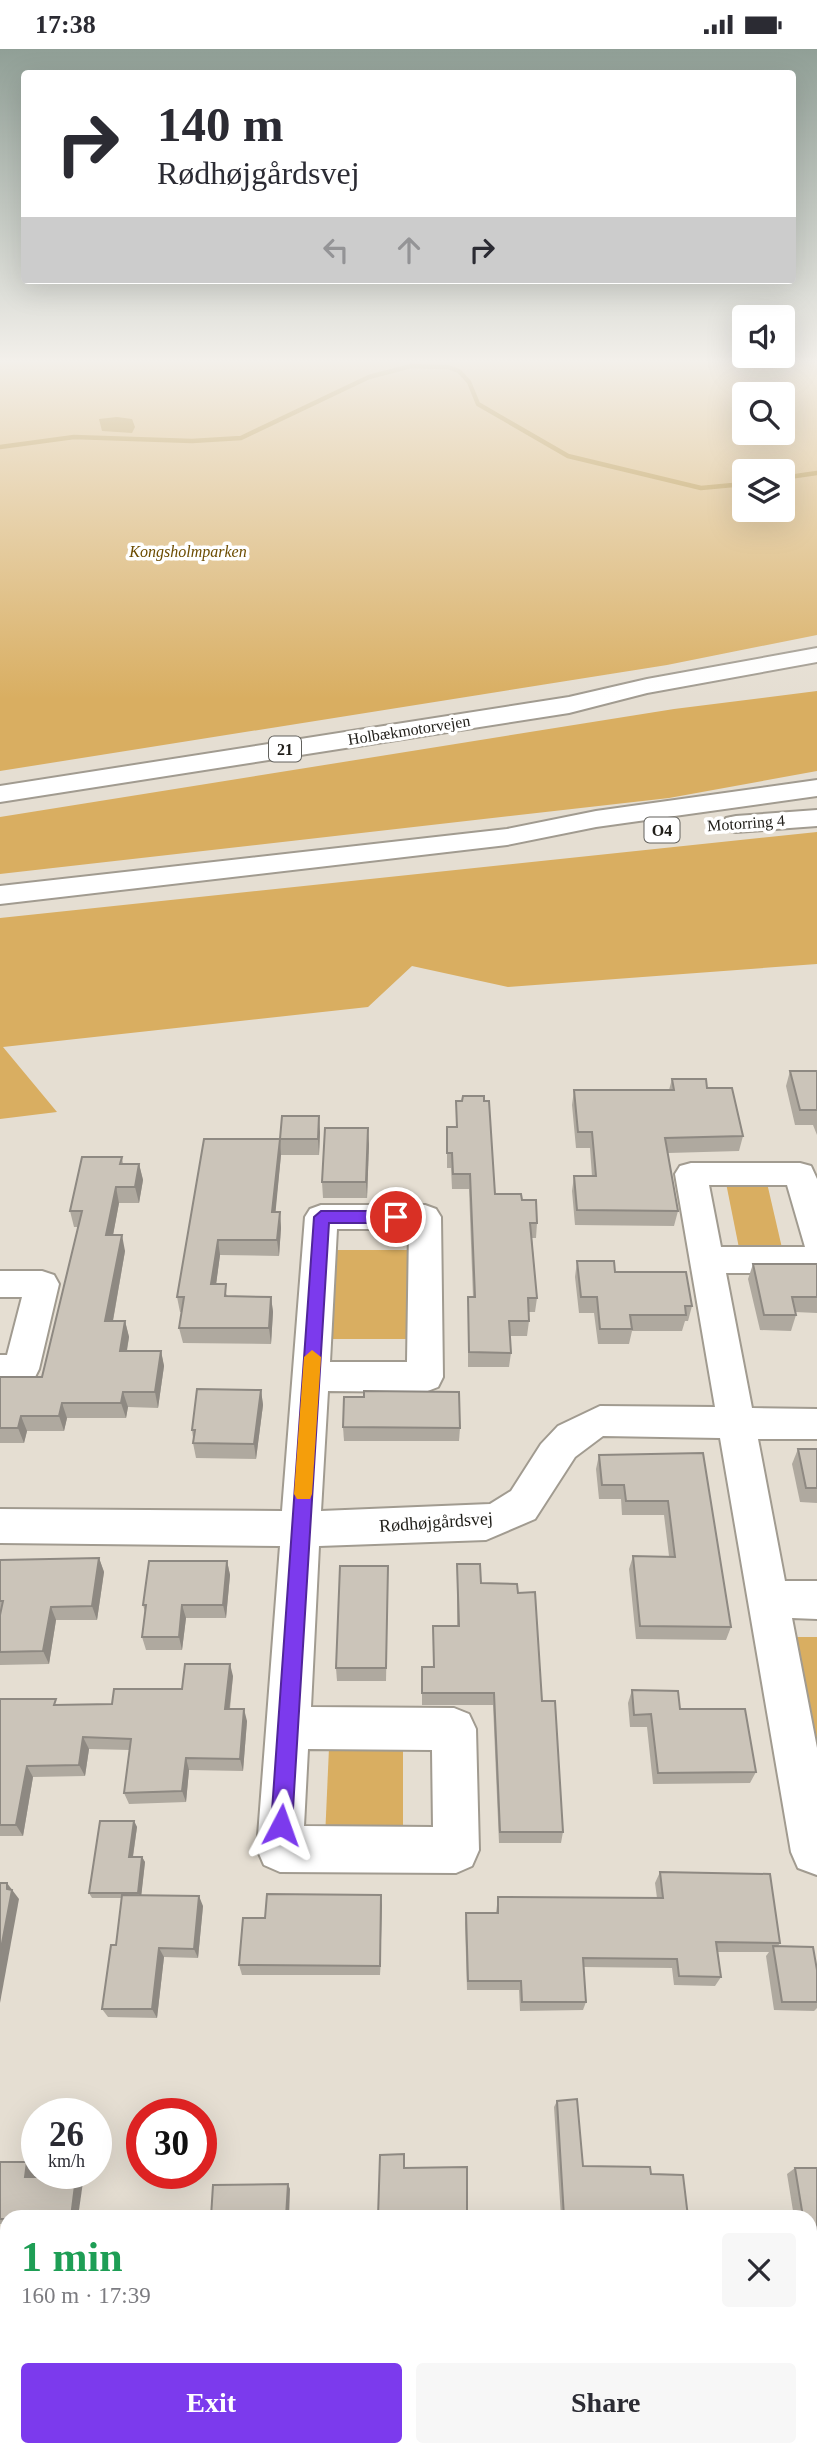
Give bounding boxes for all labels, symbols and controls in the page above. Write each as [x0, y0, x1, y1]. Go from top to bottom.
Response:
text: 17:38 [35, 10, 96, 39]
text: 140 m [157, 97, 284, 152]
icon: right [42, 98, 133, 189]
text: Rødhøjgårdsvej [157, 155, 360, 191]
icon: left [317, 231, 355, 269]
icon: ahead [390, 231, 428, 269]
icon: right [463, 231, 501, 269]
map controls [732, 305, 795, 522]
button: sound [732, 305, 795, 368]
button: search [732, 382, 795, 445]
button: layers [732, 459, 795, 522]
park label: Kongsholmparken [128, 543, 247, 561]
street label: Holbækmotorvejen [347, 712, 471, 749]
road number: 21 [269, 737, 301, 761]
street label: Motorring 4 [707, 812, 785, 835]
road number: O4 [644, 817, 680, 843]
pin [366, 1187, 426, 1247]
icon: arrive [377, 1198, 415, 1236]
street label: Rødhøjgårdsvej [378, 1508, 494, 1536]
position arrow [244, 1788, 318, 1862]
speed limit sign: 30 [126, 2098, 217, 2189]
text: 26 [49, 2115, 84, 2154]
text: km/h [48, 2151, 85, 2171]
button: close [722, 2233, 796, 2307]
text: 1 min [21, 2234, 123, 2280]
text: 160 m · 17:39 [21, 2283, 151, 2308]
button: Exit [21, 2363, 402, 2443]
button: Share [416, 2363, 796, 2443]

